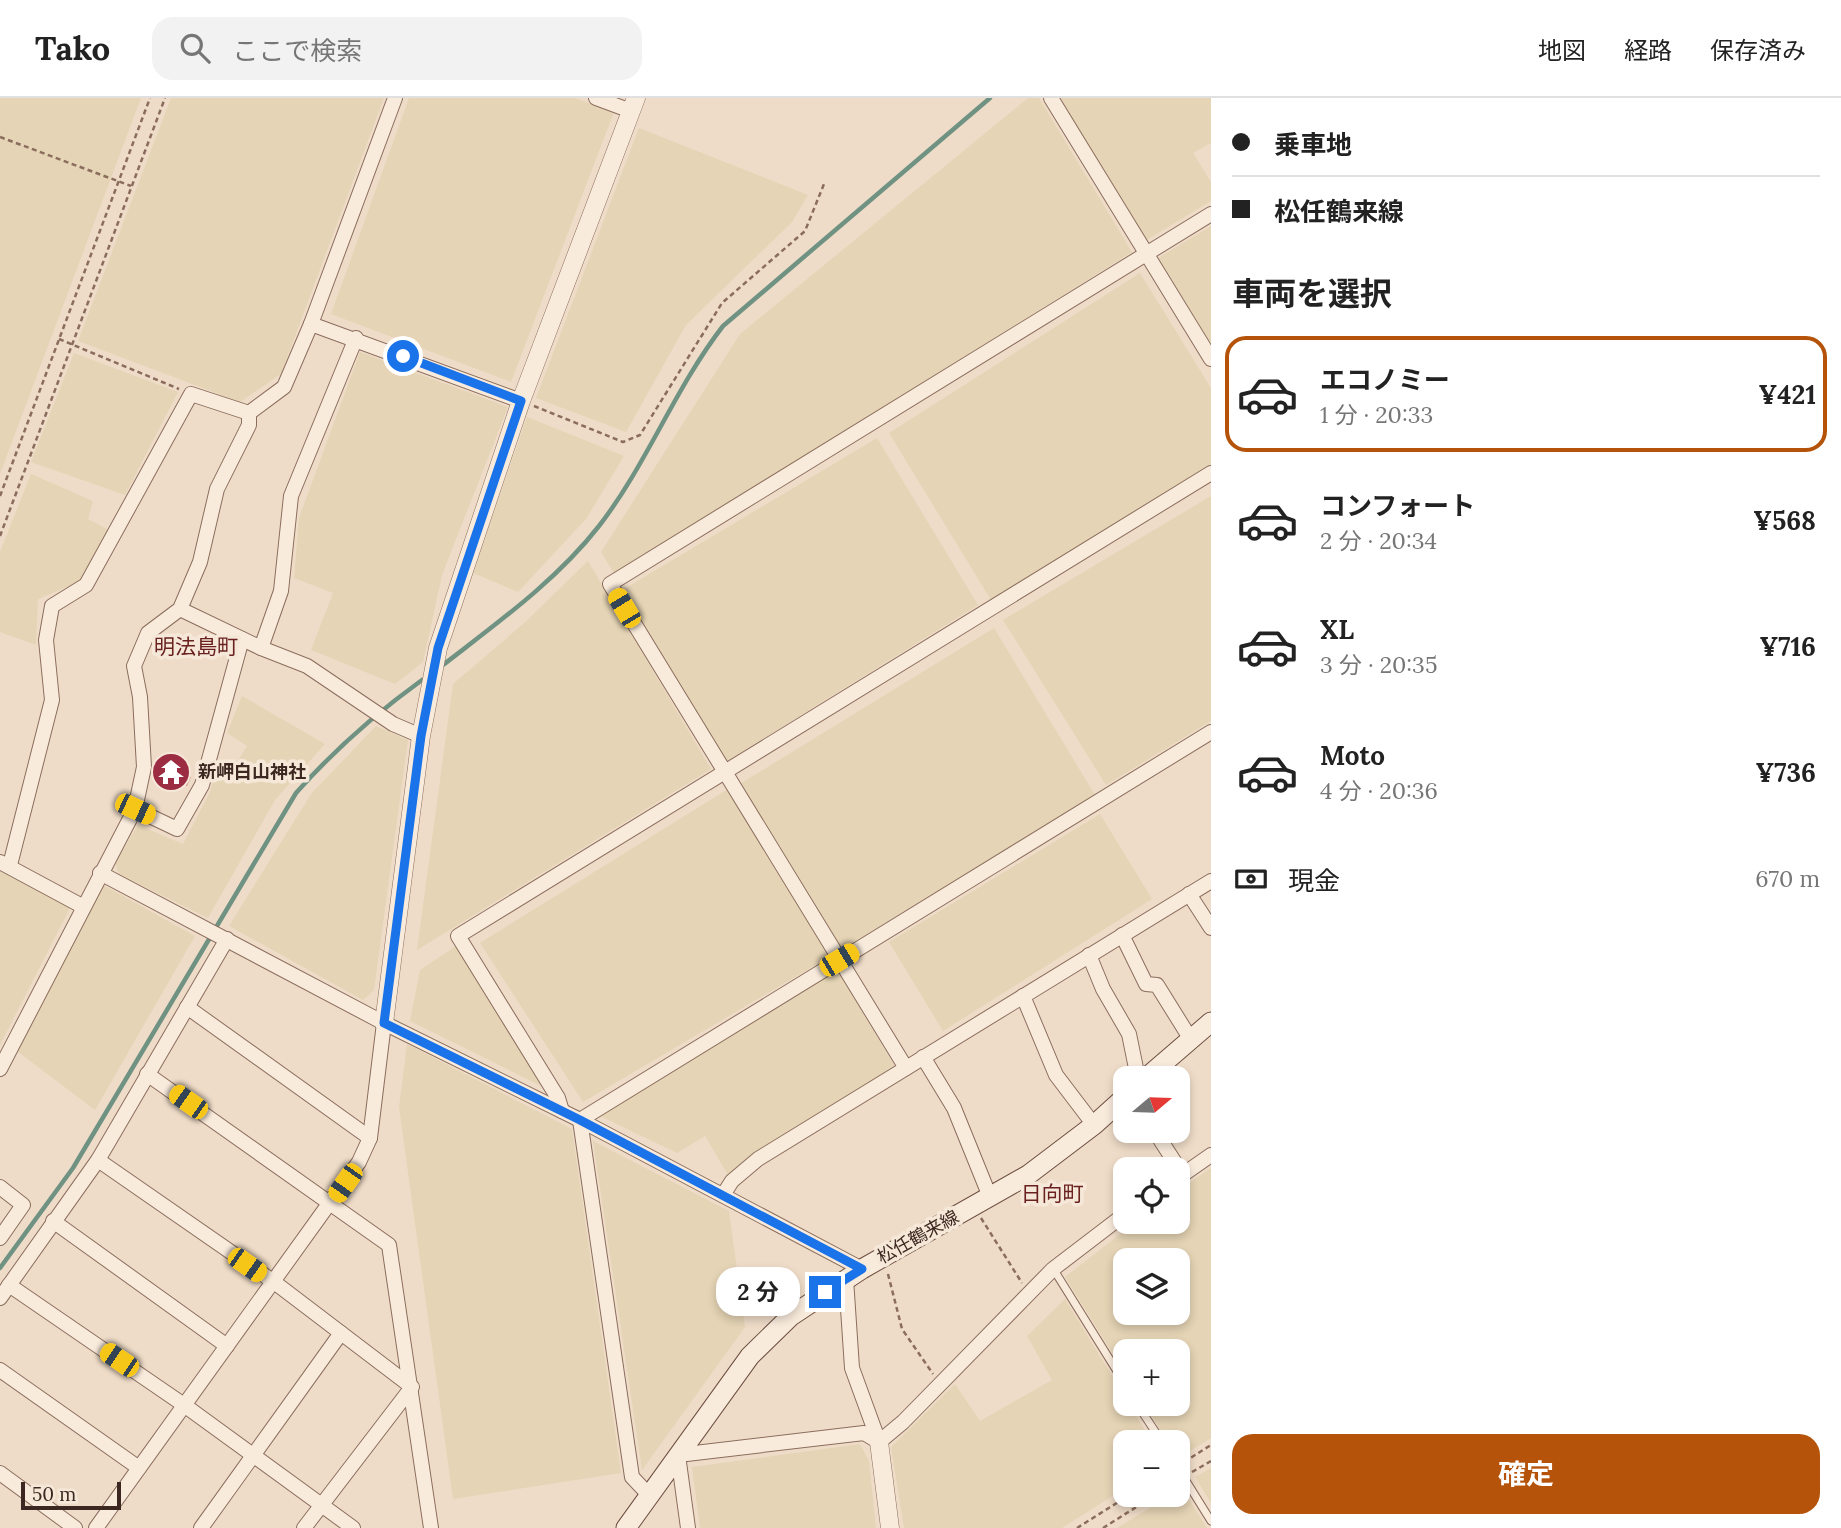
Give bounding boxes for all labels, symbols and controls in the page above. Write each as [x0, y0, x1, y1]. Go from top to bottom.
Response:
search box [152, 17, 642, 80]
text: Tako [35, 27, 110, 69]
icon: search [176, 29, 214, 67]
text: ここで検索 [232, 34, 362, 67]
text: 地図 [1538, 35, 1586, 66]
text: 経路 [1624, 35, 1672, 66]
text: 保存済み [1710, 35, 1806, 66]
text: 乗車地 [1274, 128, 1352, 161]
text: 松任鶴来線 [1274, 195, 1404, 228]
text: 車両を選択 [1232, 273, 1392, 314]
route start [387, 340, 419, 372]
icon: car [1236, 363, 1299, 426]
text: エコノミー [1320, 363, 1450, 396]
text: ¥421 [1759, 378, 1816, 411]
text: 1 分 · 20:33 [1320, 400, 1433, 429]
icon: car [1236, 489, 1299, 552]
text: コンフォート [1320, 489, 1475, 522]
text: ¥568 [1753, 504, 1816, 537]
text: 2 分 · 20:34 [1320, 526, 1437, 555]
car [605, 585, 644, 631]
text: XL [1320, 613, 1354, 646]
icon: car [1236, 615, 1299, 678]
text: ¥716 [1760, 630, 1816, 663]
district label: 明法島町 [154, 633, 238, 660]
text: 3 分 · 20:35 [1320, 650, 1437, 679]
text: Moto [1320, 739, 1385, 772]
icon: car [1236, 741, 1299, 804]
temple icon: 新岬白山神社 [150, 751, 192, 793]
text: ¥736 [1756, 756, 1816, 789]
place label: 新岬白山神社 [198, 760, 306, 783]
text: 4 分 · 20:36 [1320, 776, 1438, 805]
car [112, 791, 159, 827]
icon: cash [1232, 860, 1270, 898]
text: 現金 [1288, 864, 1340, 897]
text: 670 m [1755, 864, 1820, 893]
car [816, 940, 863, 980]
north arrow [1113, 1066, 1190, 1143]
map controls [1113, 1066, 1190, 1507]
car [165, 1081, 212, 1123]
button: locate [1113, 1157, 1190, 1234]
car [325, 1160, 366, 1206]
district label: 日向町 [1021, 1180, 1084, 1207]
street label: 松任鶴来線 [873, 1205, 963, 1268]
car [224, 1244, 271, 1286]
button: layers [1113, 1248, 1190, 1325]
callout: 2 分 [716, 1268, 800, 1316]
route end [809, 1276, 841, 1308]
text: 2 分 [737, 1277, 779, 1306]
button: + [1113, 1339, 1190, 1416]
car [96, 1340, 143, 1380]
button: − [1113, 1430, 1190, 1507]
button: 確定 [1232, 1434, 1820, 1514]
scale bar [21, 1479, 121, 1511]
text: 50 m [32, 1482, 76, 1506]

